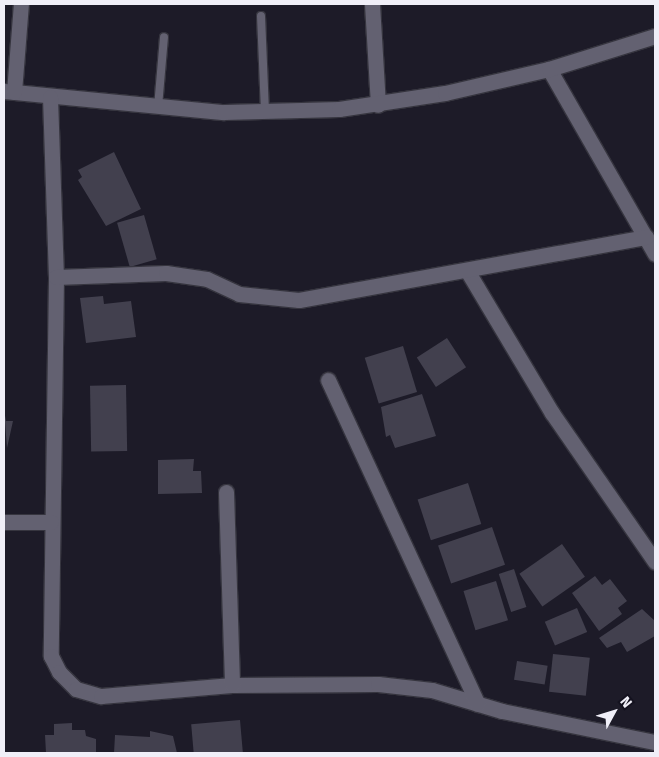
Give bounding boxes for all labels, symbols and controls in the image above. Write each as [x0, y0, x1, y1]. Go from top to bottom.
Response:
north arrow [589, 687, 639, 737]
text: N [617, 693, 636, 711]

